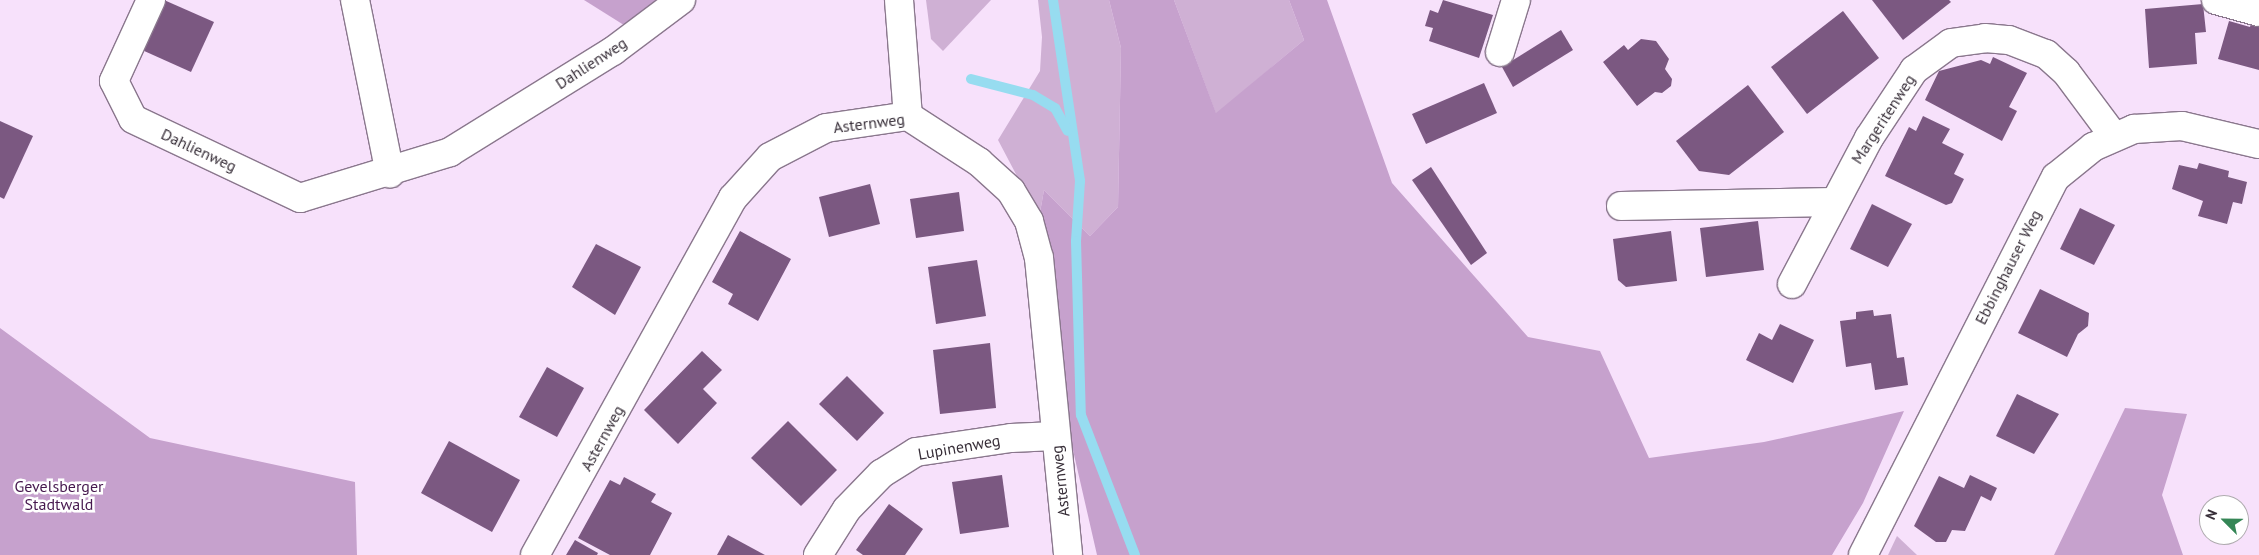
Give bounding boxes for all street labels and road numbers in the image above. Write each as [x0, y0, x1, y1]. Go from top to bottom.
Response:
street label: Dahlienweg [552, 33, 630, 93]
street label: Margeritenweg [1847, 71, 1919, 167]
street label: Asternweg [832, 109, 906, 137]
street label: Dahlienweg [158, 124, 240, 176]
street label: Ebbinghauser Weg [1971, 206, 2045, 328]
street label: Asternweg [576, 402, 628, 474]
street label: Lupinenweg [916, 430, 1002, 464]
street label: Asternweg [1047, 444, 1073, 518]

